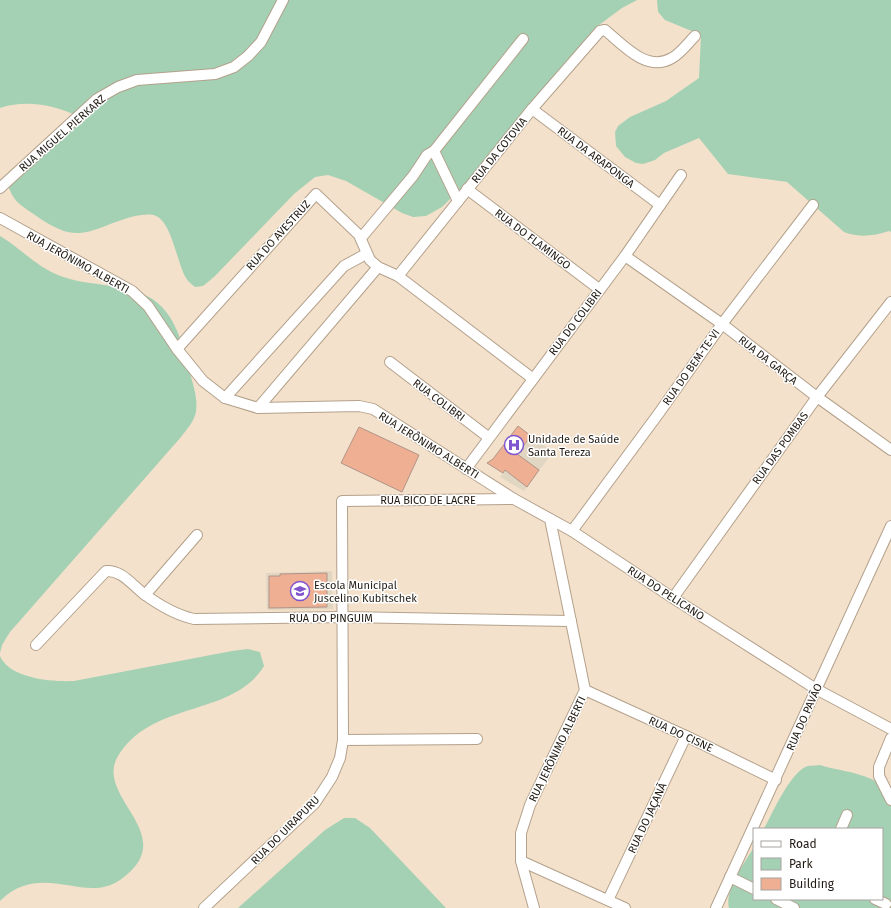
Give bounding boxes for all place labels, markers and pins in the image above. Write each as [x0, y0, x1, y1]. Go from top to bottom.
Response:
place label: Unidade de Saúde Santa Tereza [528, 433, 619, 459]
hospital icon: Unidade de Saúde Santa Tereza [503, 434, 525, 456]
place label: Escola Municipal Juscelino Kubitschek [314, 579, 417, 605]
school or university icon: Escola Municipal Juscelino Kubitschek [289, 580, 311, 602]

